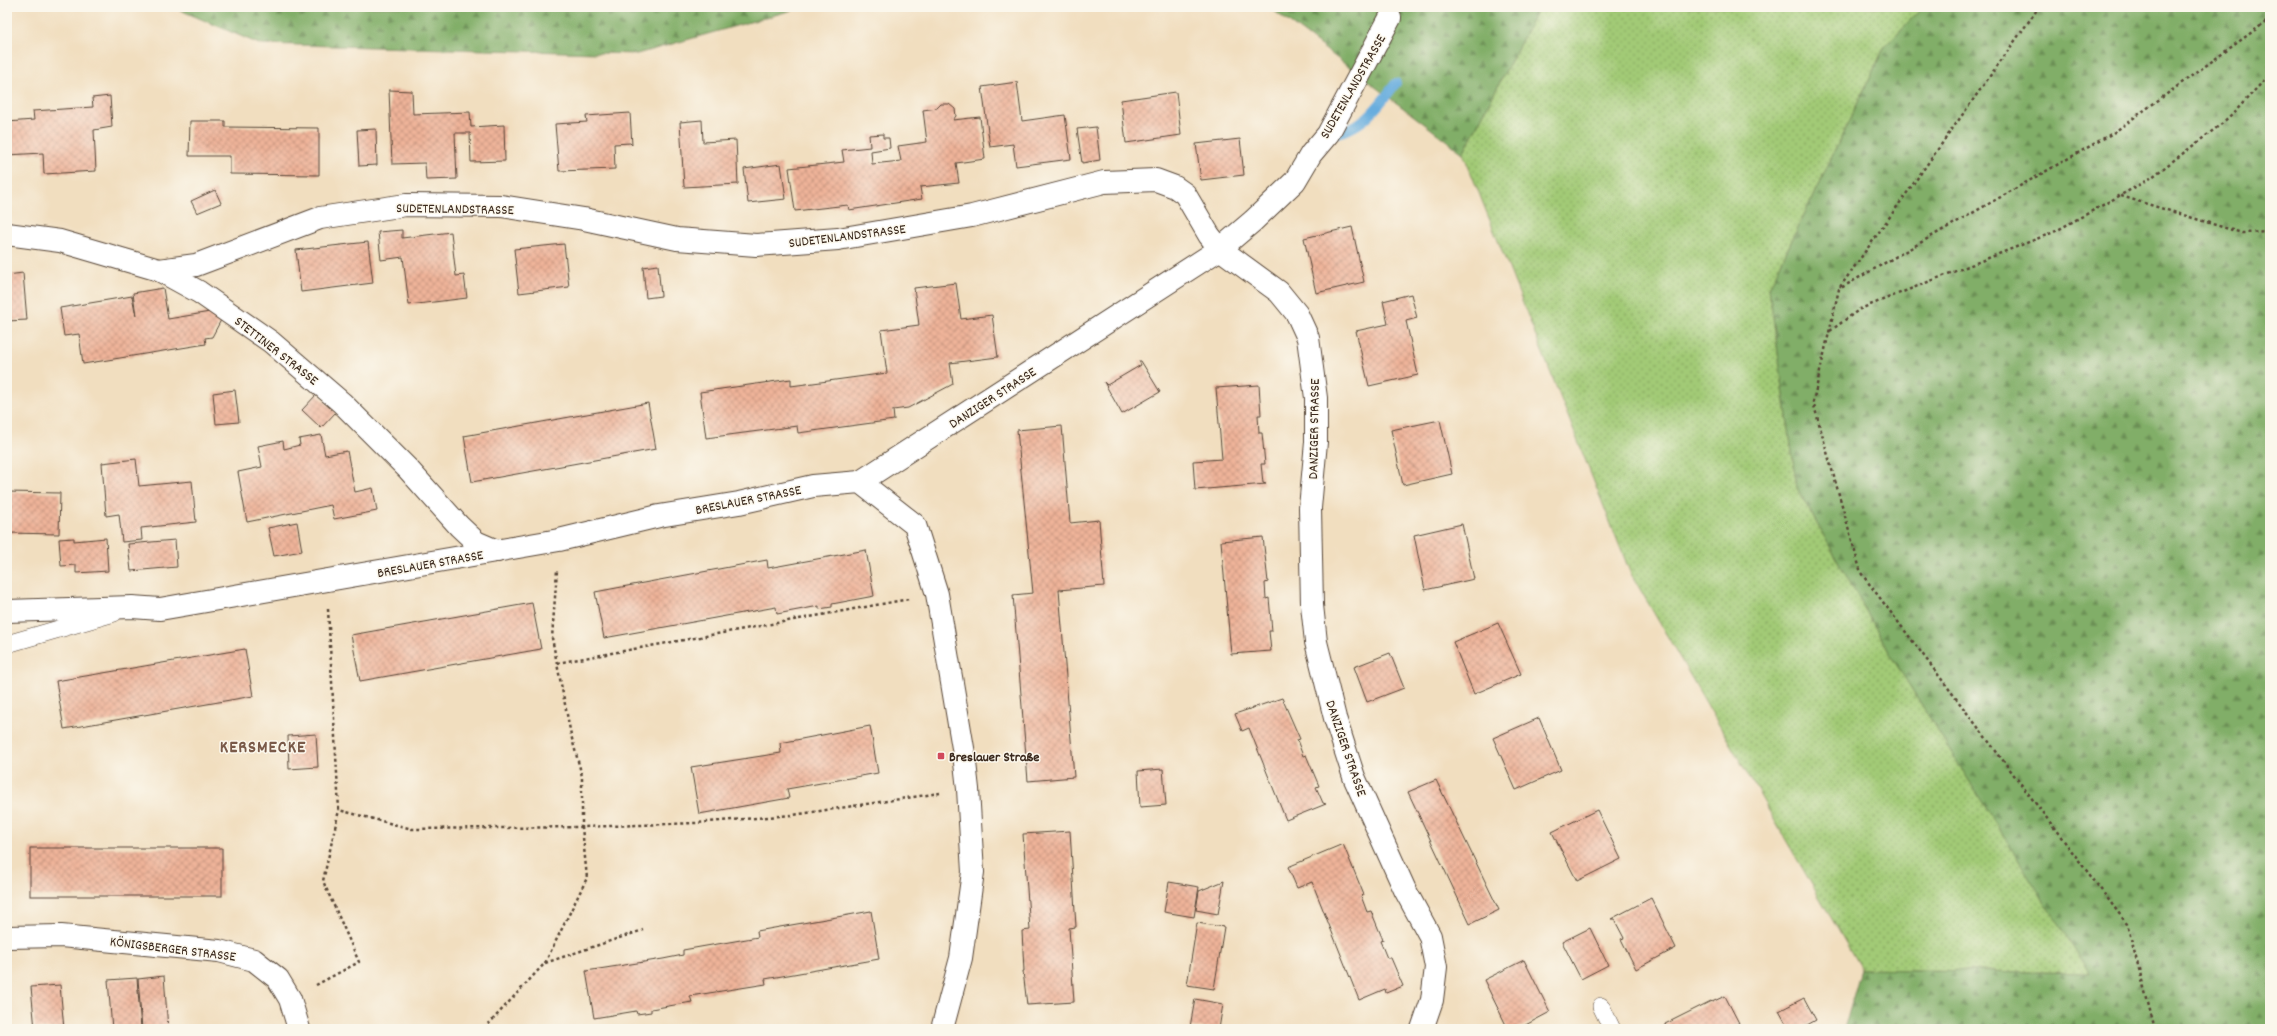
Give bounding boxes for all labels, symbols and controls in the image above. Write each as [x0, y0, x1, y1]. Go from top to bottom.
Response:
street label: SUDETENLANDSTRASSE [1316, 30, 1392, 143]
street label: SUDETENLANDSTRASSE [396, 199, 515, 221]
street label: SUDETENLANDSTRASSE [788, 220, 908, 254]
street label: STETTINER STRASSE [229, 312, 323, 391]
street label: DANZIGER STRASSE [945, 363, 1041, 434]
street label: DANZIGER STRASSE [1304, 378, 1326, 480]
street label: BRESLAUER STRASSE [694, 481, 804, 521]
street label: BRESLAUER STRASSE [376, 546, 486, 584]
street label: DANZIGER STRASSE [1319, 698, 1371, 800]
district label: KERSMECKE [220, 736, 306, 761]
place label: Breslauer Straße [949, 748, 1039, 768]
marker: Breslauer Straße [936, 751, 946, 761]
street label: KÖNIGSBERGER STRASSE [109, 932, 238, 968]

